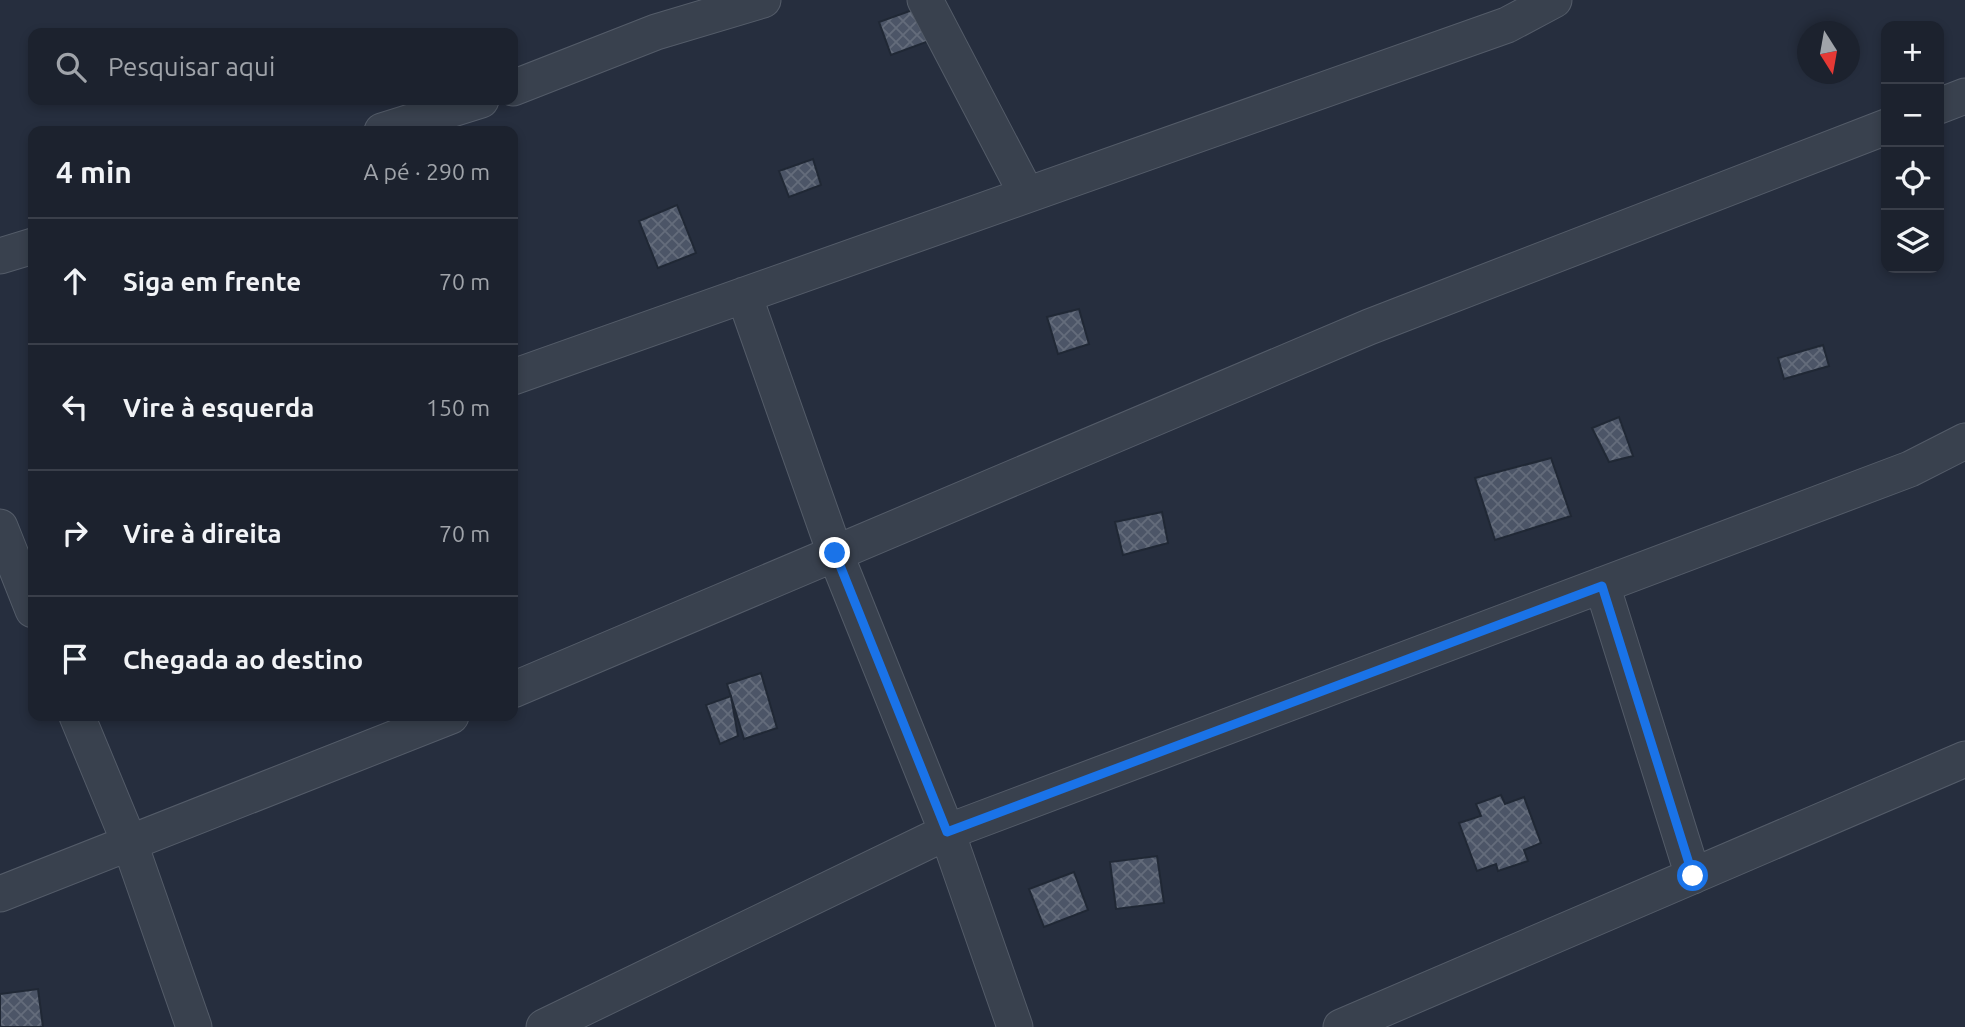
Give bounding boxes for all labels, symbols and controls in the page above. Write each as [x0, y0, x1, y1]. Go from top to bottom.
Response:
north arrow [1797, 21, 1860, 84]
map controls [1881, 21, 1944, 273]
button: + [1881, 21, 1944, 84]
search box [28, 28, 518, 105]
icon: search [52, 48, 90, 86]
text: Pesquisar aqui [108, 52, 275, 81]
button: − [1881, 84, 1944, 147]
button: locate [1881, 147, 1944, 210]
text: 4 min [56, 155, 132, 189]
text: A pé · 290 m [363, 159, 490, 184]
button: layers [1881, 210, 1944, 273]
icon: ahead [56, 262, 94, 300]
text: Siga em frente [123, 267, 301, 296]
text: 70 m [439, 269, 490, 294]
icon: left [56, 388, 94, 426]
text: Vire à esquerda [123, 393, 314, 422]
text: 150 m [426, 395, 490, 420]
icon: right [56, 514, 94, 552]
text: Vire à direita [123, 519, 282, 548]
text: 70 m [439, 521, 490, 546]
route end [819, 537, 850, 568]
icon: arrive [56, 640, 94, 678]
text: Chegada ao destino [123, 645, 363, 674]
route start [1677, 860, 1708, 891]

